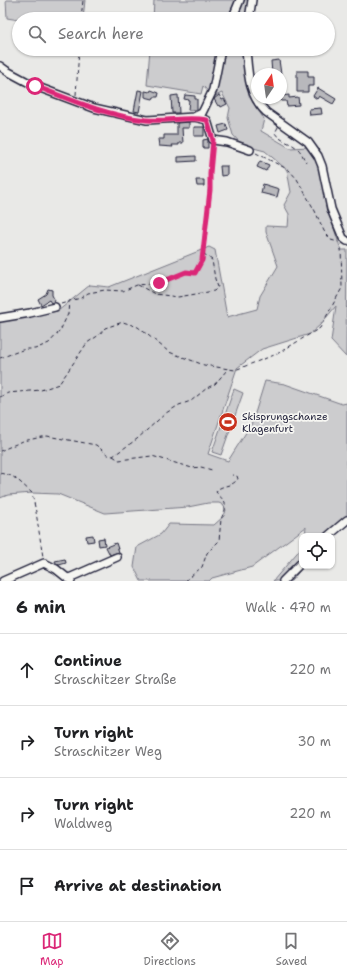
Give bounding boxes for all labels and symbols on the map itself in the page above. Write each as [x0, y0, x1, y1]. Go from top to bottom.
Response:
north arrow [251, 68, 287, 104]
route start [26, 77, 44, 95]
route end [150, 274, 168, 292]
place label: Skisprungschanze Klagenfurt [242, 410, 328, 435]
sports icon: Skisprungschanze Klagenfurt [217, 411, 239, 433]

